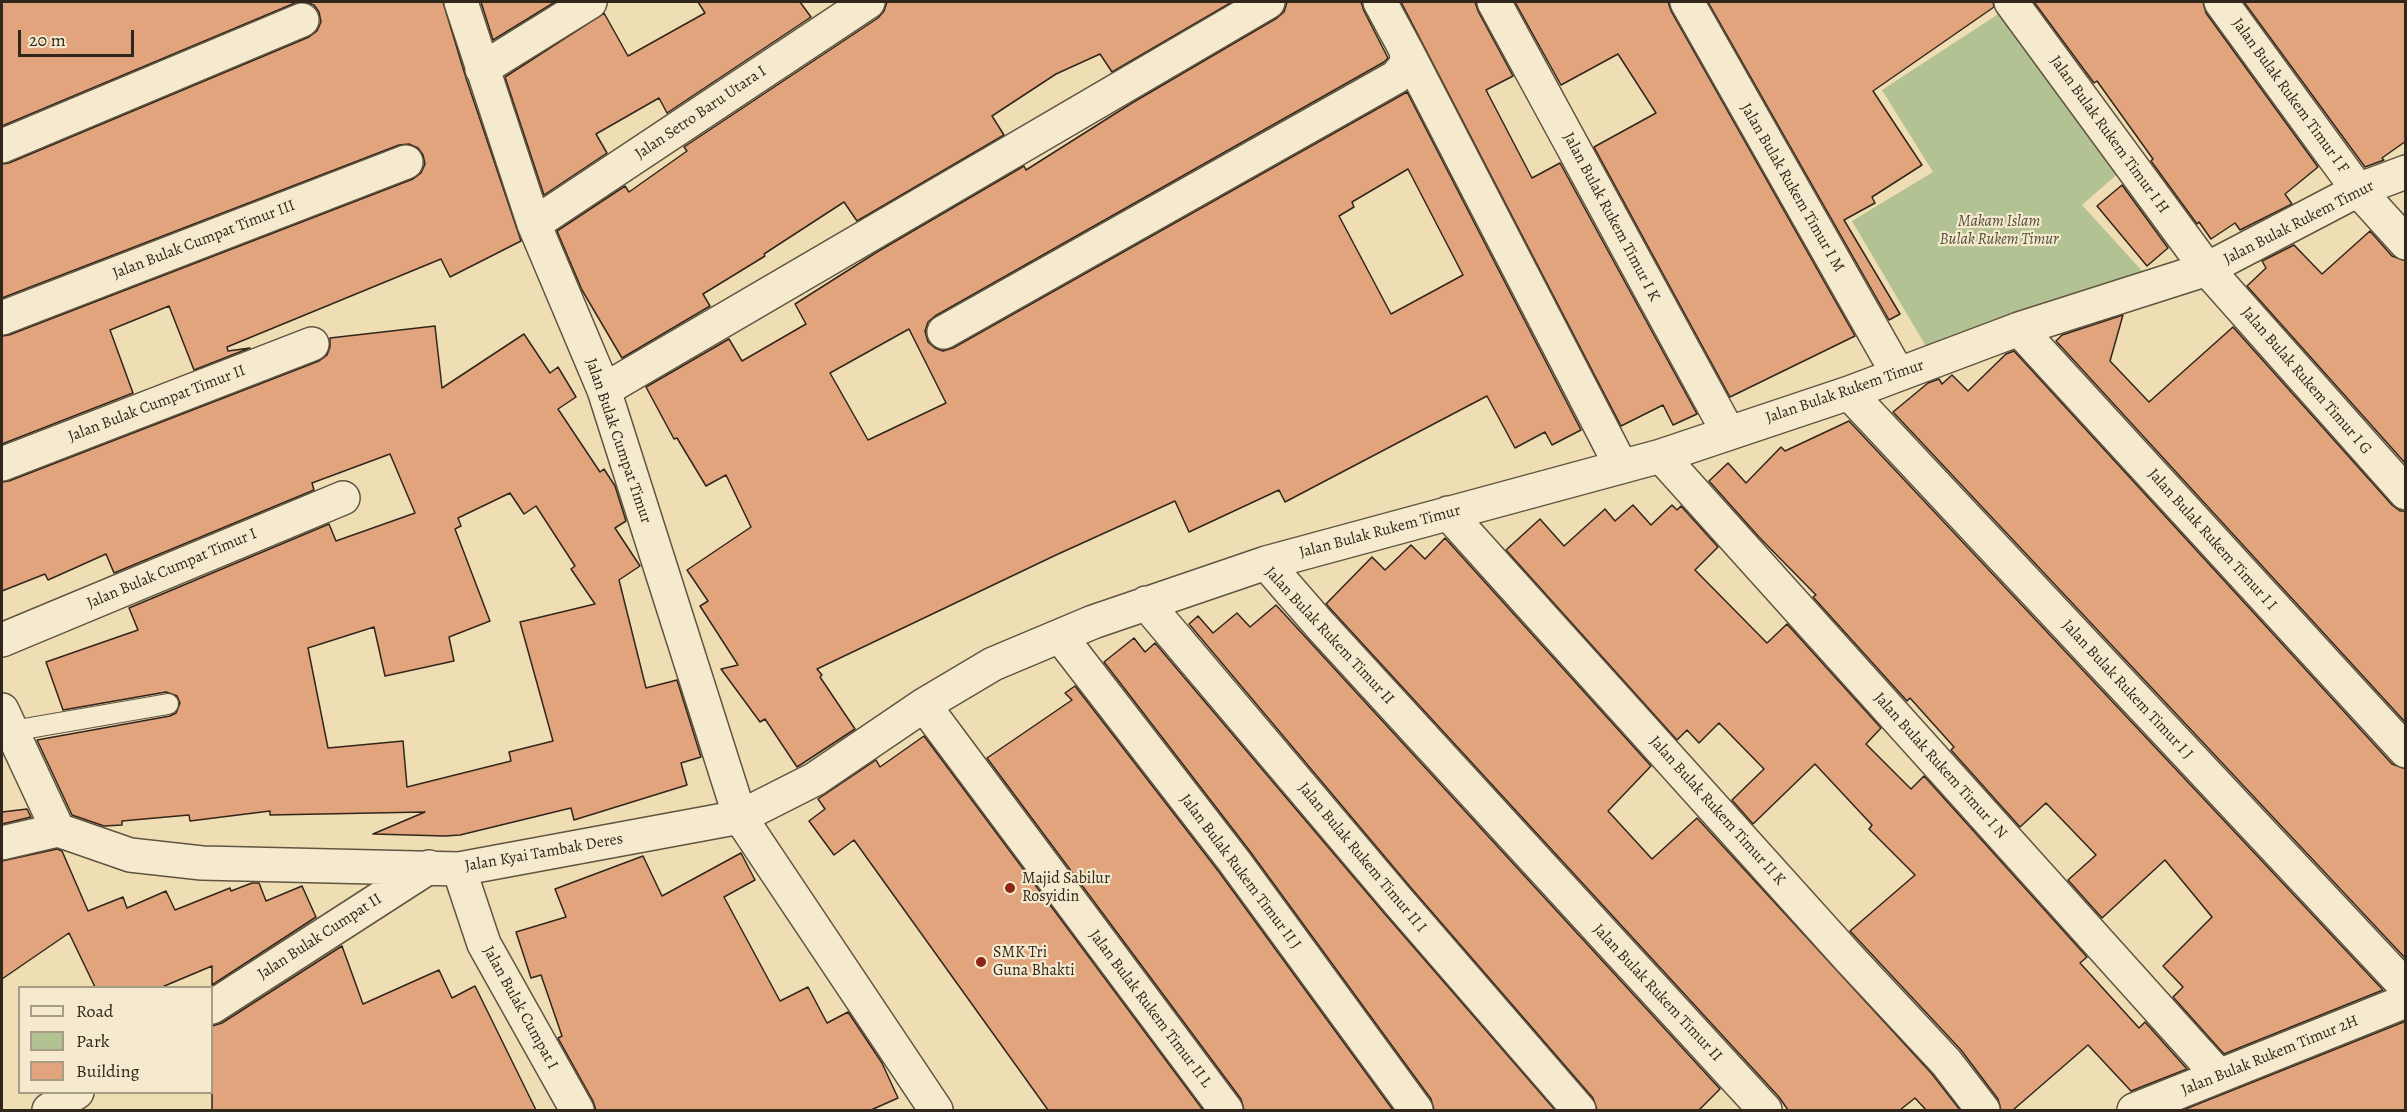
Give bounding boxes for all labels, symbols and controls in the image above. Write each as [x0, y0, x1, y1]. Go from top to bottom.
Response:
street label: Jalan Bulak Rukem Timur I F [2227, 15, 2353, 177]
scale bar [21, 18, 136, 56]
text: 20 m [29, 28, 66, 52]
street label: Jalan Bulak Rukem Timur I H [2045, 52, 2173, 218]
street label: Jalan Setro Baru Utara I [632, 62, 770, 164]
street label: Jalan Bulak Rukem Timur I M [1736, 100, 1848, 276]
street label: Jalan Bulak Rukem Timur I K [1558, 129, 1664, 305]
street label: Jalan Bulak Rukem Timur [2221, 177, 2377, 269]
street label: Jalan Bulak Cumpat Timur III [110, 196, 298, 284]
park label: Makam Islam Bulak Rukem Timur [1939, 212, 2059, 250]
street label: Jalan Bulak Rukem Timur I G [2237, 303, 2375, 459]
street label: Jalan Bulak Cumpat Timur [581, 356, 655, 526]
street label: Jalan Bulak Rukem Timur [1763, 356, 1927, 428]
street label: Jalan Bulak Cumpat Timur II [66, 361, 248, 447]
street label: Jalan Bulak Rukem Timur I I [2143, 465, 2281, 615]
street label: Jalan Bulak Rukem Timur [1297, 501, 1463, 563]
street label: Jalan Bulak Cumpat Timur I [84, 525, 260, 613]
street label: Jalan Bulak Rukem Timur II [1260, 563, 1398, 709]
street label: Jalan Bulak Rukem Timur I J [2057, 616, 2197, 764]
street label: Jalan Bulak Rukem Timur I N [1869, 689, 2011, 843]
street label: Jalan Bulak Rukem Timur II K [1645, 732, 1789, 890]
street label: Jalan Bulak Rukem Timur II I [1294, 779, 1430, 937]
street label: Jalan Bulak Rukem Timur II J [1175, 791, 1305, 953]
street label: Jalan Kyai Tambak Deres [463, 830, 625, 876]
place label: Majid Sabilur Rosyidin [1022, 869, 1110, 907]
marker: Majid Sabilur Rosyidin [1003, 881, 1017, 895]
street label: Jalan Bulak Cumpat II [254, 890, 386, 984]
street label: Jalan Bulak Rukem Timur II [1588, 920, 1726, 1066]
street label: Jalan Bulak Rukem Timur II L [1084, 926, 1216, 1092]
street label: Jalan Bulak Cumpat I [478, 943, 562, 1073]
place label: SMK Tri Guna Bhakti [993, 943, 1075, 981]
marker: SMK Tri Guna Bhakti [974, 955, 988, 969]
legend [18, 986, 213, 1094]
text: Road [76, 999, 113, 1023]
street label: Jalan Bulak Rukem Timur 2H [2179, 1012, 2361, 1100]
text: Park [76, 1029, 110, 1053]
text: Building [76, 1059, 140, 1083]

